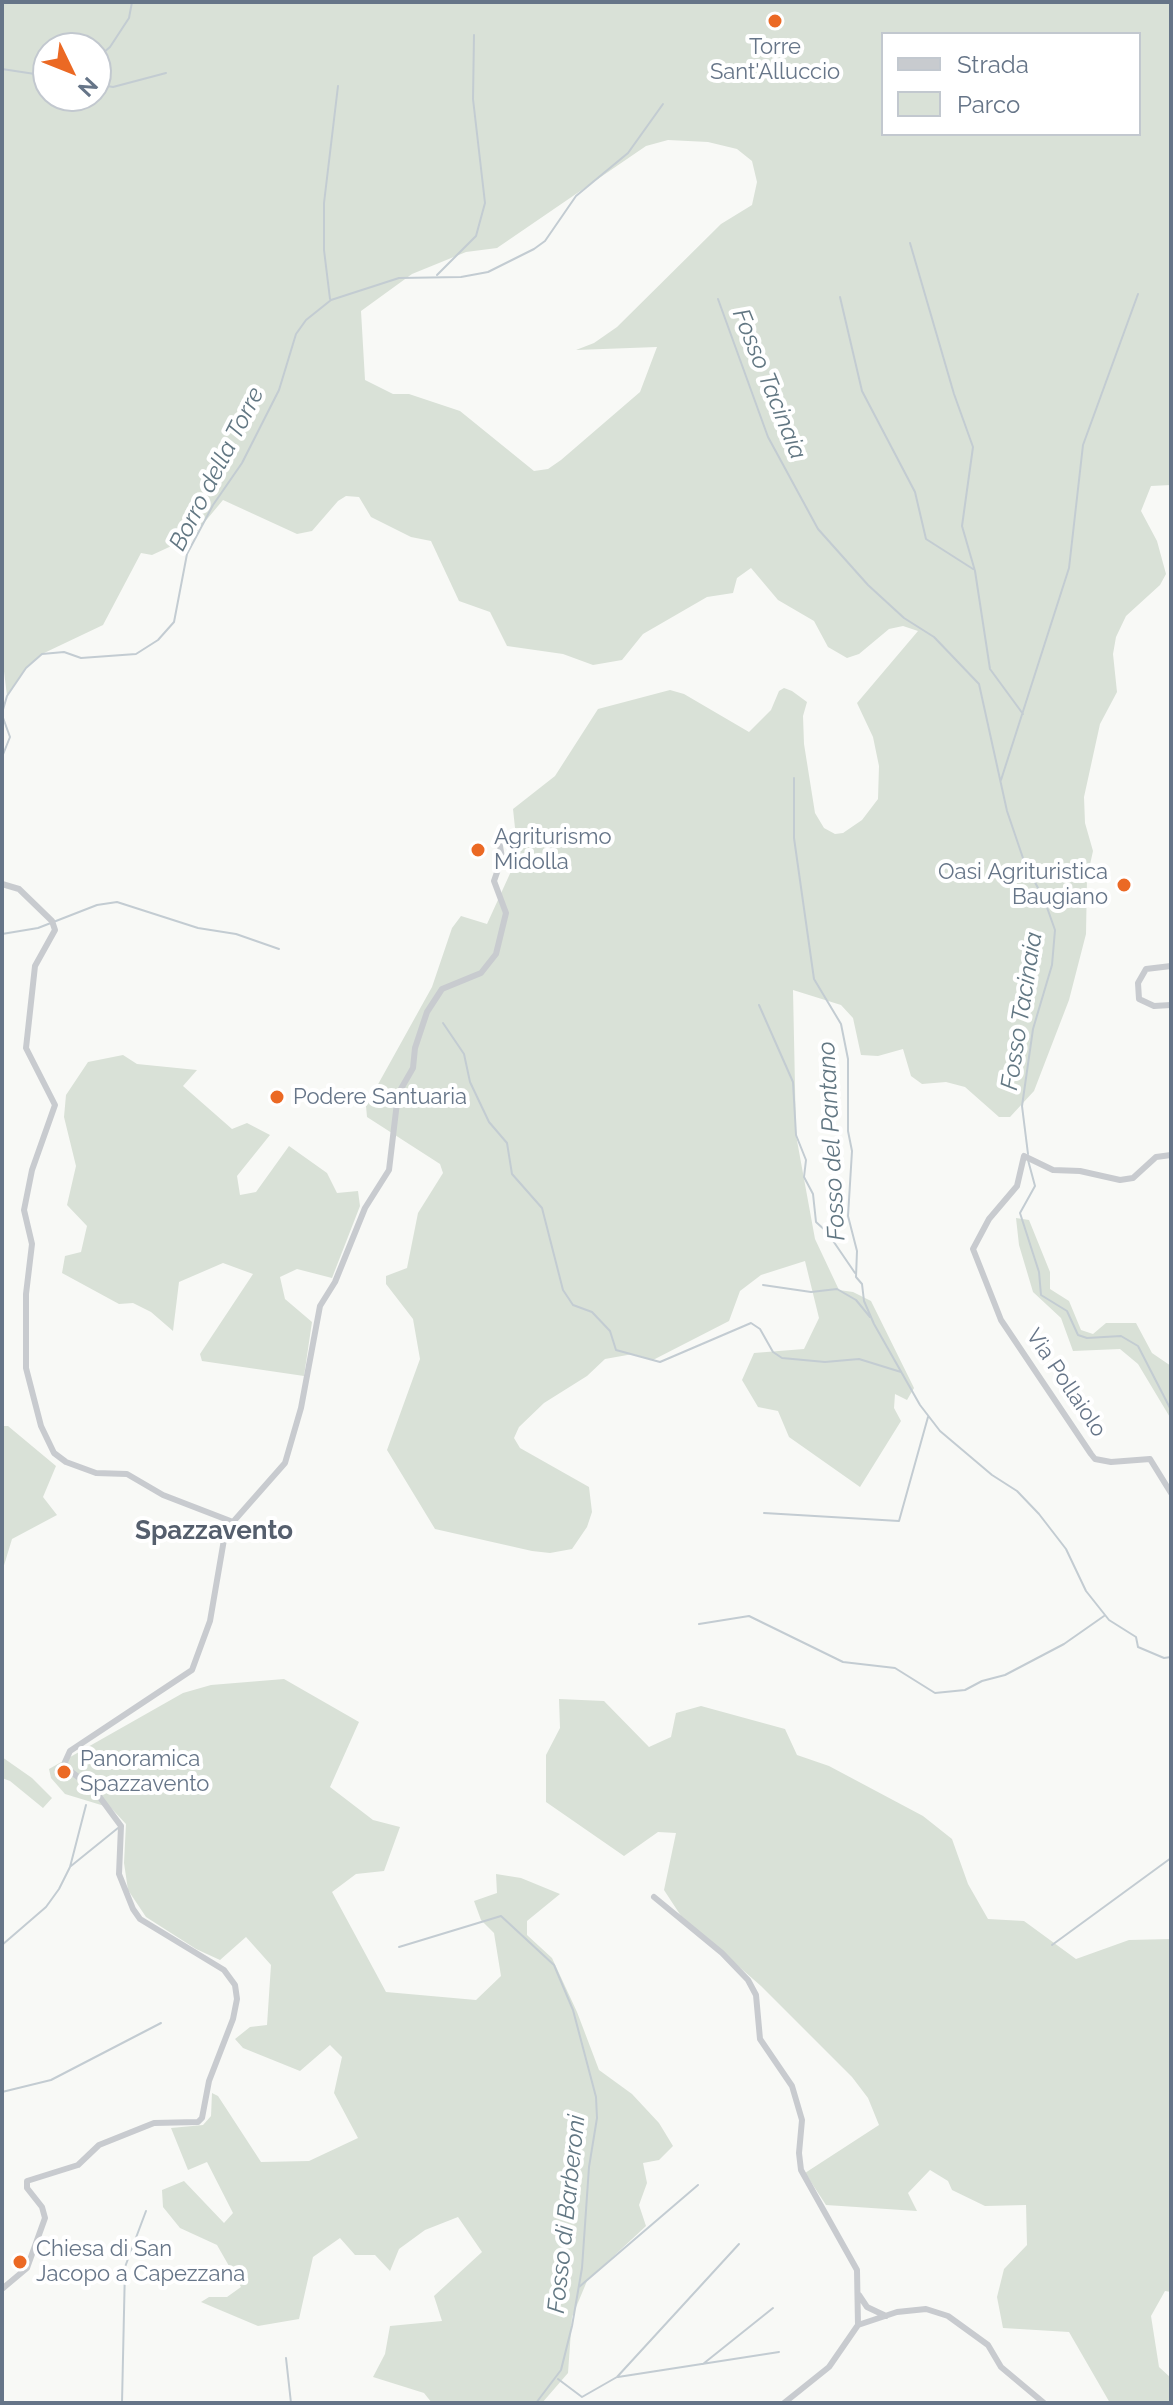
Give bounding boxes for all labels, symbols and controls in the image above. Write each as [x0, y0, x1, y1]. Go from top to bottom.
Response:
marker: Torre Sant'Alluccio [766, 12, 784, 30]
north arrow [32, 32, 112, 112]
legend [881, 32, 1141, 136]
place label: Torre Sant'Alluccio [710, 34, 840, 86]
text: Strada [957, 50, 1029, 79]
text: N [73, 72, 103, 102]
text: Parco [957, 90, 1020, 119]
water label: Fosso Tacinaia [726, 305, 812, 463]
water label: Borro della Torre [163, 383, 271, 555]
place label: Agriturismo Midolla [494, 824, 612, 876]
marker: Agriturismo Midolla [469, 841, 487, 859]
place label: Oasi Agrituristica Baugiano [938, 859, 1108, 910]
marker: Oasi Agrituristica Baugiano [1115, 876, 1133, 894]
water label: Fosso Tacinaia [995, 930, 1049, 1092]
water label: Fosso del Pantano [812, 1041, 852, 1241]
place label: Podere Santuaria [293, 1084, 467, 1110]
marker: Podere Santuaria [268, 1088, 286, 1106]
street label: Via Pollaiolo [1020, 1324, 1112, 1442]
district label: Spazzavento [135, 1515, 293, 1547]
place label: Panoramica Spazzavento [80, 1746, 209, 1798]
marker: Panoramica Spazzavento [55, 1763, 73, 1781]
water label: Fosso di Barberoni [542, 2113, 592, 2315]
place label: Chiesa di San Jacopo a Capezzana [36, 2236, 245, 2288]
marker: Chiesa di San Jacopo a Capezzana [11, 2253, 29, 2271]

